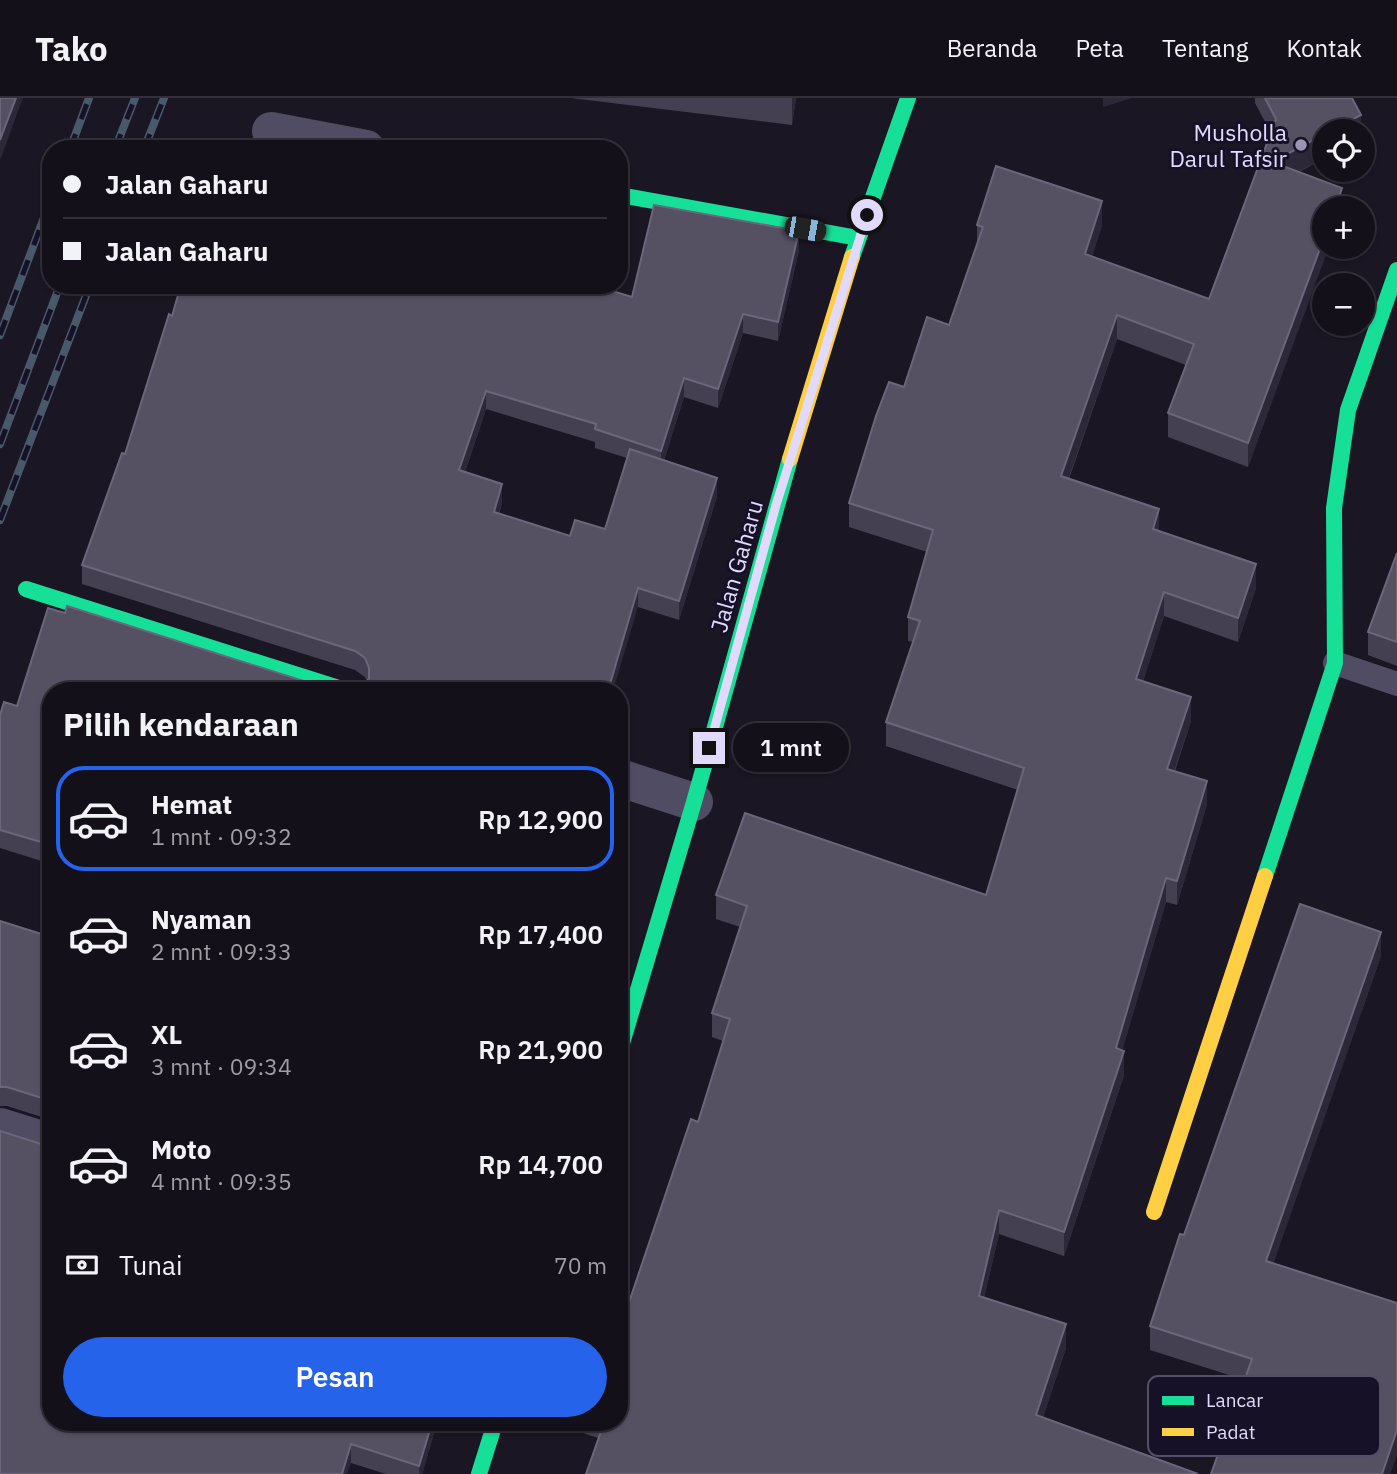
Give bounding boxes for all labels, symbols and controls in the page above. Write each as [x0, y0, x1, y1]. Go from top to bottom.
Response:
text: Tako [35, 27, 108, 70]
text: Beranda [947, 32, 1037, 64]
text: Peta [1075, 32, 1124, 64]
text: Tentang [1162, 32, 1248, 64]
text: Kontak [1286, 32, 1362, 64]
place label: Musholla Darul Tafsir [1169, 117, 1288, 173]
map controls [1312, 119, 1375, 336]
button: locate [1312, 119, 1375, 182]
marker: Musholla Darul Tafsir [1293, 137, 1309, 153]
text: Jalan Gaharu [105, 167, 268, 201]
button: + [1312, 196, 1375, 259]
route start [851, 199, 883, 231]
car [783, 215, 828, 243]
text: Jalan Gaharu [105, 234, 268, 268]
button: − [1312, 273, 1375, 336]
street label: Jalan Gaharu [703, 496, 769, 636]
text: Pilih kendaraan [63, 703, 299, 745]
callout: 1 mnt [734, 724, 849, 772]
route end [693, 732, 725, 764]
text: 1 mnt [760, 732, 822, 762]
icon: car [67, 787, 130, 850]
text: Hemat [151, 787, 232, 821]
text: Rp 12,900 [478, 802, 603, 836]
text: 1 mnt · 09:32 [151, 821, 292, 851]
icon: car [67, 902, 130, 965]
text: Nyaman [151, 902, 252, 936]
text: Rp 17,400 [478, 917, 603, 951]
text: 2 mnt · 09:33 [151, 936, 292, 966]
icon: car [67, 1017, 130, 1080]
text: XL [151, 1017, 182, 1051]
text: Rp 21,900 [478, 1032, 603, 1066]
text: 3 mnt · 09:34 [151, 1051, 292, 1081]
icon: car [67, 1132, 130, 1195]
text: Moto [151, 1132, 211, 1166]
text: Rp 14,700 [478, 1147, 603, 1181]
text: 4 mnt · 09:35 [151, 1166, 292, 1196]
icon: cash [63, 1246, 101, 1284]
text: Tunai [119, 1248, 183, 1282]
text: 70 m [554, 1250, 607, 1280]
button: Pesan [63, 1337, 607, 1417]
legend [1148, 1376, 1380, 1456]
text: Lancar [1206, 1388, 1263, 1412]
text: Padat [1206, 1420, 1255, 1444]

